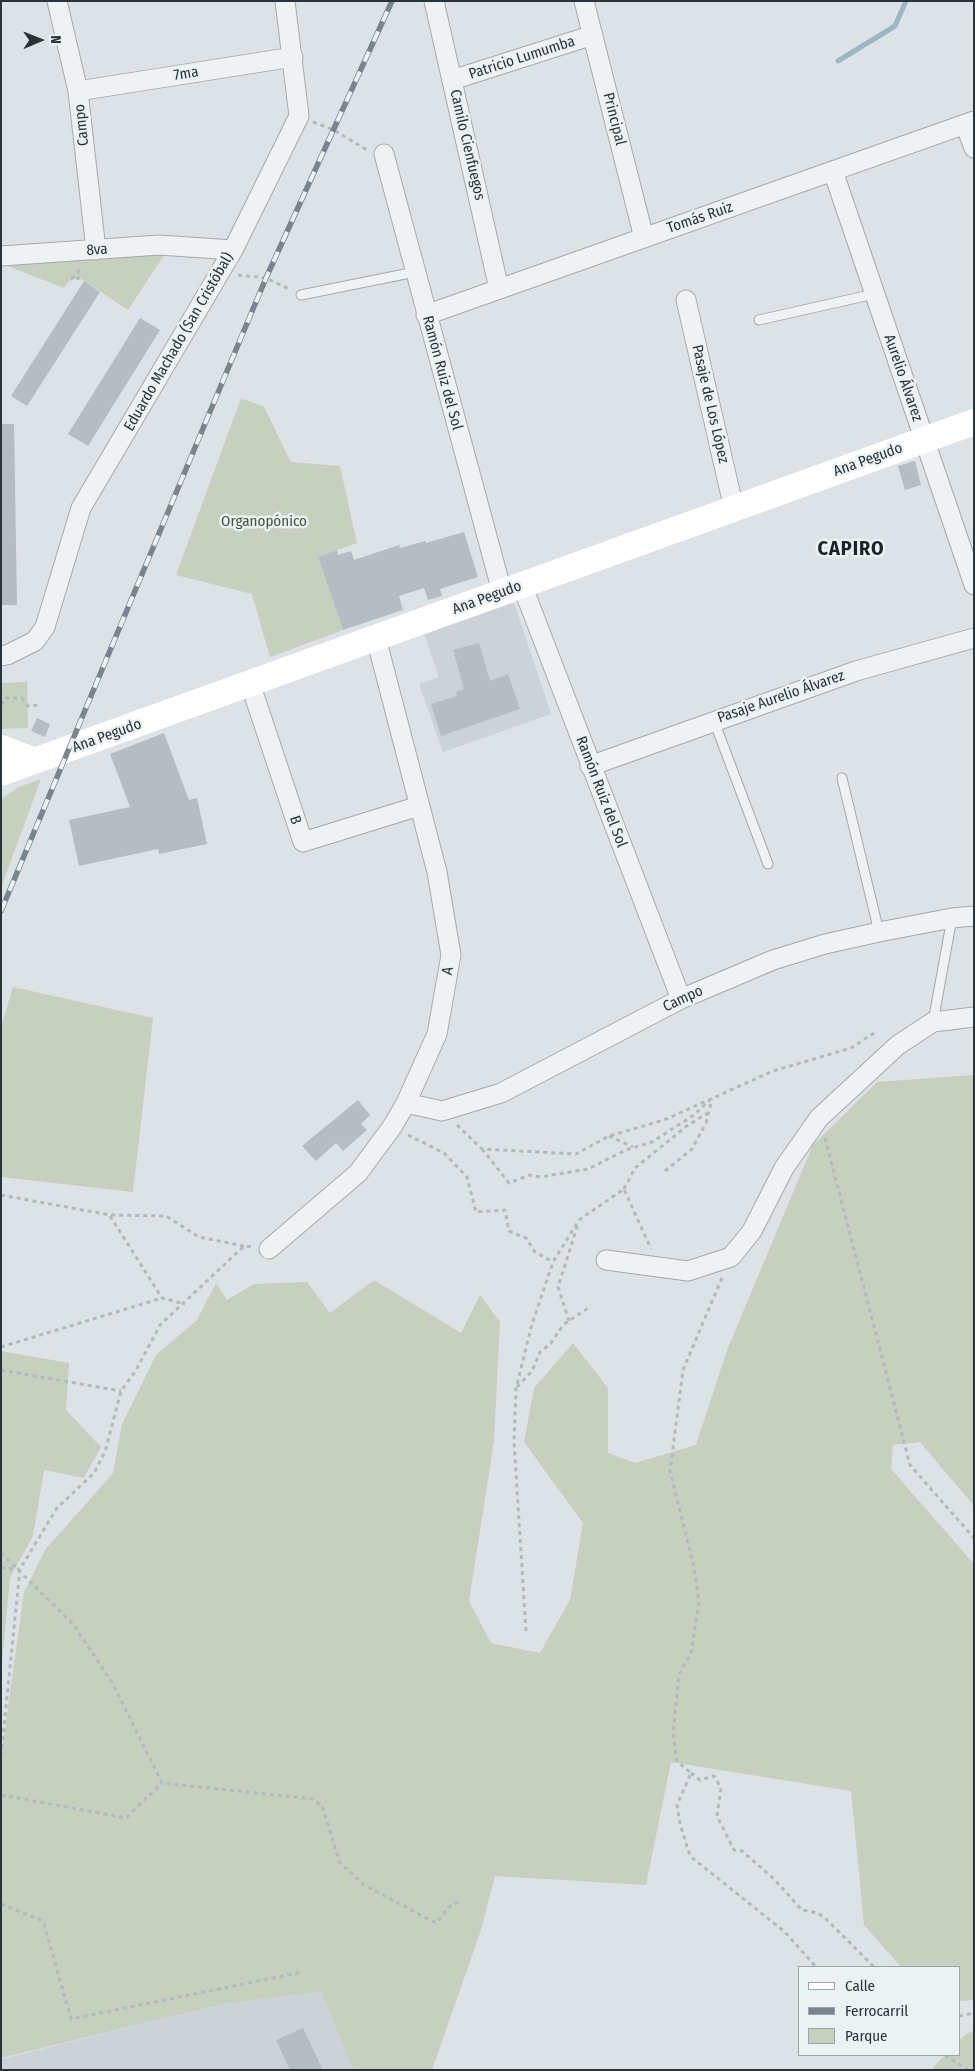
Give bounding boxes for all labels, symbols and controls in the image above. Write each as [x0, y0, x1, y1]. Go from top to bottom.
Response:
north arrow [15, 15, 65, 65]
street label: Patricio Lumumba [467, 32, 577, 84]
text: N [47, 35, 64, 44]
street label: 7ma [172, 63, 200, 85]
street label: Camilo Cienfuegos [446, 88, 488, 202]
street label: Principal [599, 91, 629, 147]
street label: Campo [71, 103, 93, 147]
street label: Tomás Ruiz [665, 198, 735, 238]
street label: 8va [86, 240, 108, 260]
street label: Eduardo Machado (San Cristóbal) [120, 250, 238, 434]
street label: Ramón Ruiz del Sol [418, 314, 466, 432]
street label: Aurelio Álvarez [880, 332, 926, 424]
street label: Pasaje de Los López [688, 343, 732, 465]
street label: Ana Pegudo [831, 439, 905, 481]
park label: Organopónico [221, 513, 307, 531]
district label: CAPIRO [817, 537, 885, 561]
street label: Ana Pegudo [450, 577, 524, 619]
street label: Pasaje Aurelio Álvarez [715, 667, 847, 727]
street label: Ana Pegudo [70, 715, 144, 757]
street label: Ramón Ruiz del Sol [572, 734, 630, 850]
street label: B [285, 813, 305, 827]
street label: A [438, 966, 458, 976]
street label: Campo [660, 982, 706, 1016]
legend [798, 1966, 960, 2056]
text: Calle [845, 1977, 875, 1995]
text: Ferrocarril [845, 2002, 908, 2020]
text: Parque [845, 2027, 888, 2045]

